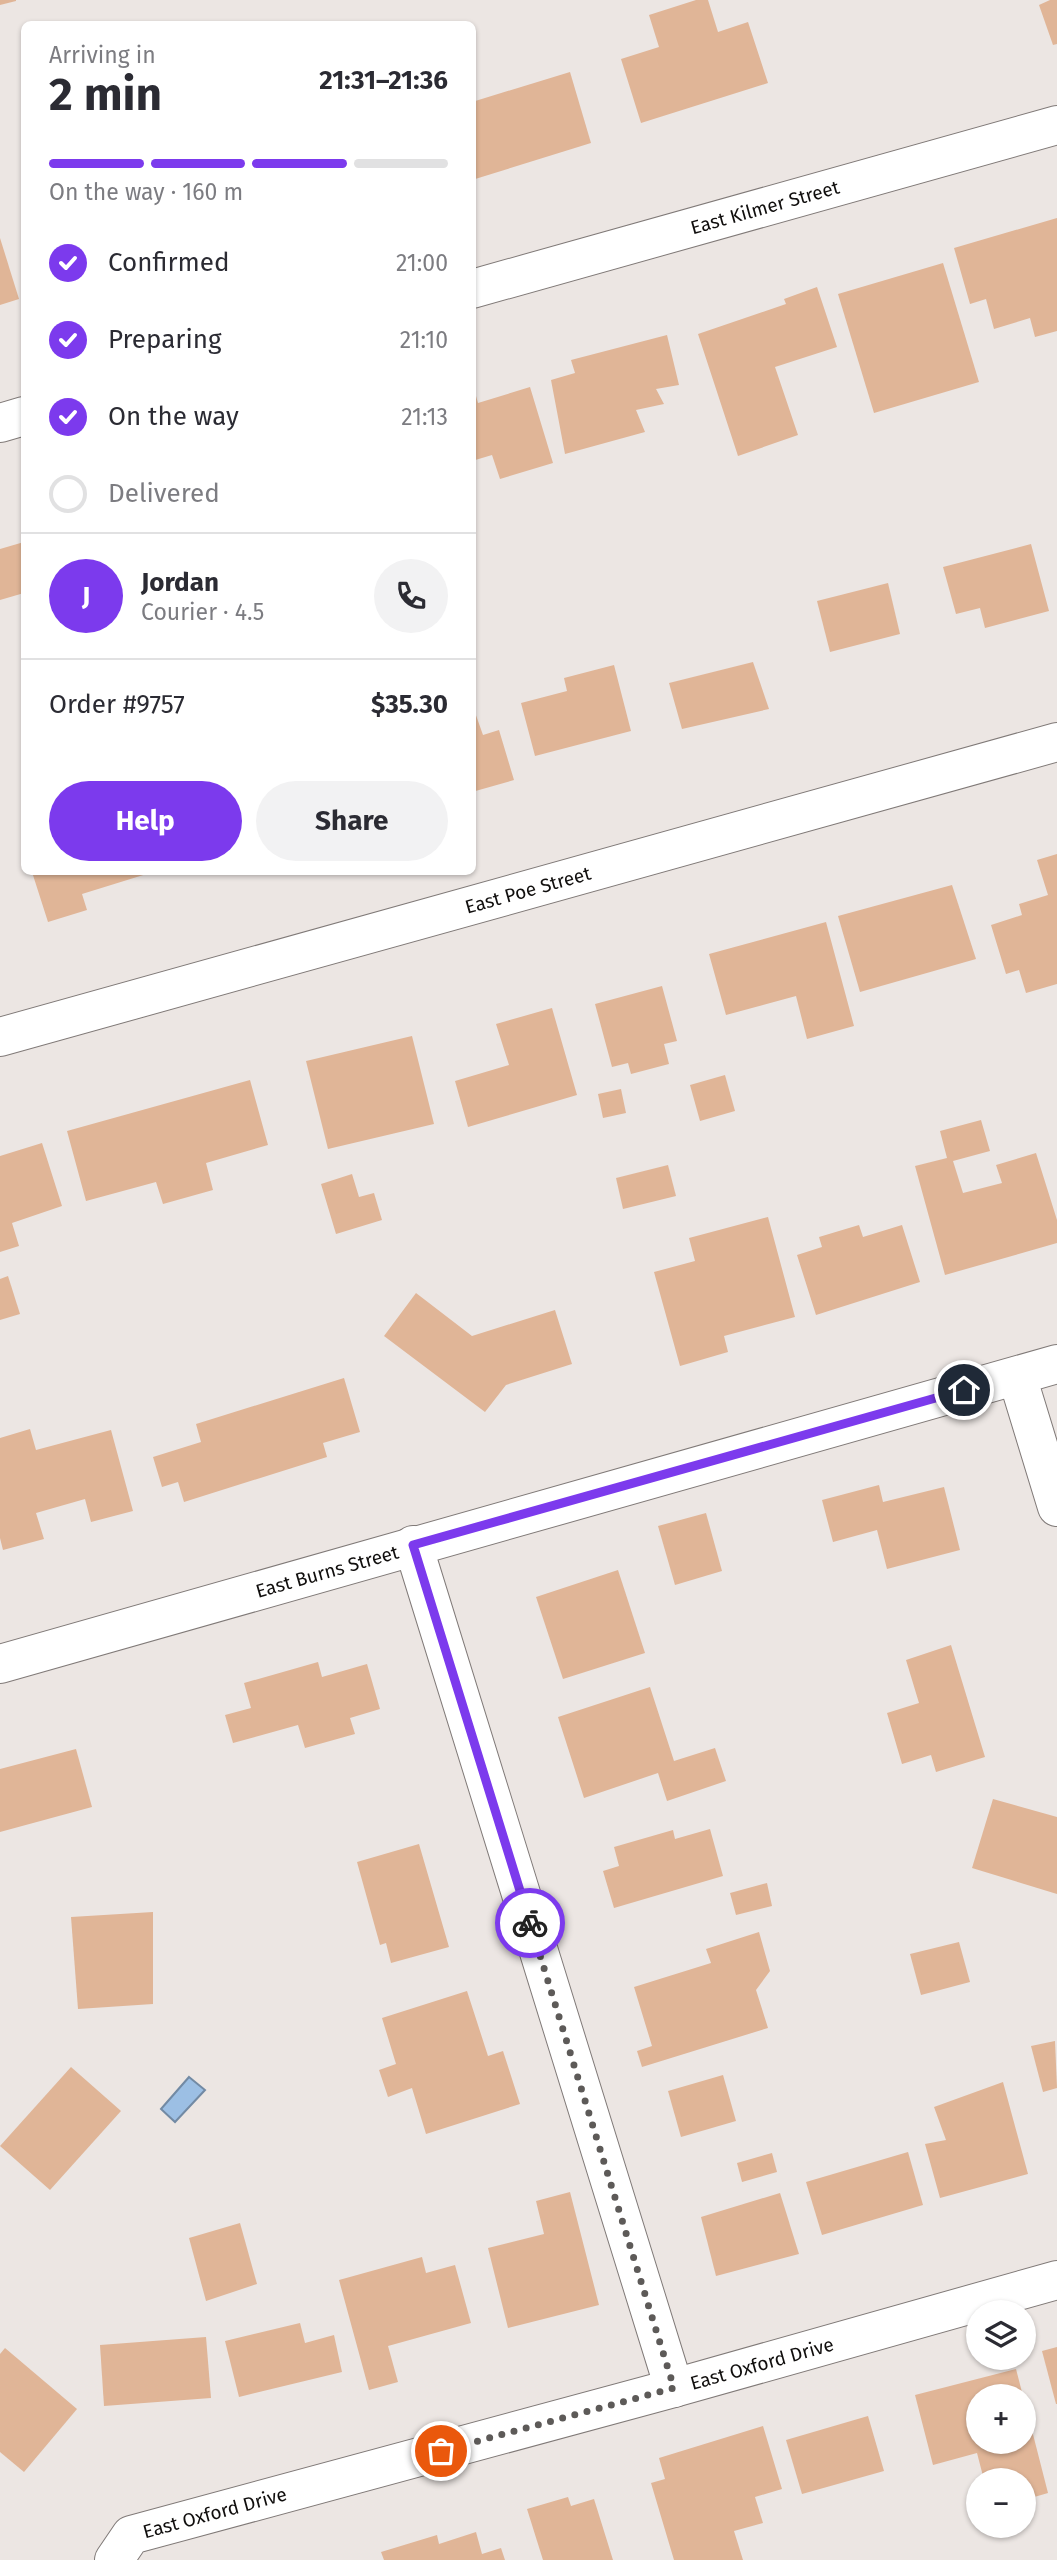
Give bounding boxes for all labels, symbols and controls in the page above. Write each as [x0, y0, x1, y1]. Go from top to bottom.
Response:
text: Arriving in [49, 41, 156, 69]
text: 21:31–21:36 [319, 65, 448, 96]
text: 2 min [49, 67, 162, 122]
street label: East Kilmer Street [688, 176, 842, 239]
text: On the way · 160 m [49, 178, 243, 206]
icon: check [49, 244, 87, 282]
text: Confirmed [108, 247, 229, 278]
text: 21:00 [396, 249, 448, 277]
icon: check [49, 321, 87, 359]
text: Preparing [108, 324, 221, 355]
text: 21:10 [400, 326, 448, 354]
icon: check [49, 398, 87, 436]
text: On the way [108, 401, 239, 432]
text: 21:13 [401, 403, 448, 431]
text: Delivered [108, 478, 220, 509]
button: phone [374, 559, 448, 633]
text: Jordan [141, 567, 219, 598]
text: J [82, 581, 90, 612]
text: Courier · 4.5 [141, 598, 264, 626]
text: Order #9757 [49, 689, 185, 720]
text: $35.30 [371, 689, 448, 720]
button: Help [49, 781, 242, 861]
button: Share [256, 781, 448, 861]
street label: East Poe Street [463, 862, 594, 919]
pin [934, 1360, 994, 1420]
icon: home [945, 1371, 983, 1409]
street label: East Burns Street [253, 1540, 401, 1603]
courier [495, 1888, 565, 1958]
icon: bike [511, 1904, 549, 1942]
map controls [966, 2300, 1036, 2538]
button: layers [966, 2300, 1036, 2370]
street label: East Oxford Drive [688, 2333, 836, 2395]
button: + [966, 2384, 1036, 2454]
pin [411, 2421, 471, 2481]
icon: bag [422, 2432, 460, 2470]
button: − [966, 2468, 1036, 2538]
street label: East Oxford Drive [140, 2482, 289, 2543]

